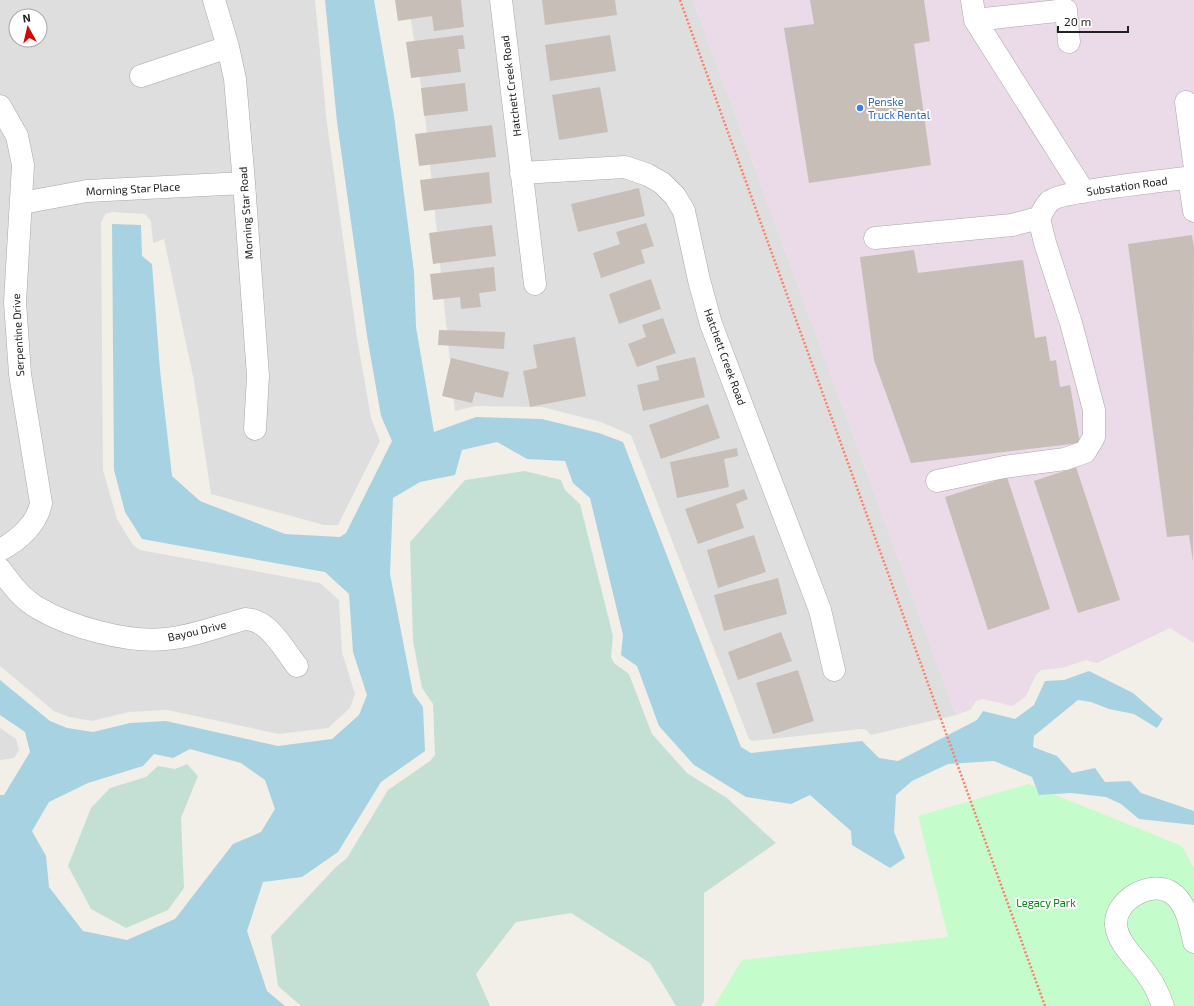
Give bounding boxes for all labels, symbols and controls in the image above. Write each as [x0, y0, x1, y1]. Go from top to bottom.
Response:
north arrow [8, 8, 48, 48]
scale bar [1058, 8, 1128, 34]
text: N [22, 11, 31, 25]
text: 20 m [1064, 14, 1091, 28]
street label: Hatchett Creek Road [498, 35, 523, 137]
place label: Penske Truck Rental [868, 95, 931, 121]
marker: Penske Truck Rental [855, 103, 865, 113]
street label: Morning Star Road [236, 166, 255, 260]
street label: Substation Road [1085, 173, 1168, 198]
street label: Morning Star Place [86, 180, 181, 197]
street label: Serpentine Drive [9, 293, 26, 377]
street label: Hatchett Creek Road [702, 307, 749, 407]
street label: Bayou Drive [166, 617, 228, 644]
park label: Legacy Park [1016, 896, 1076, 909]

